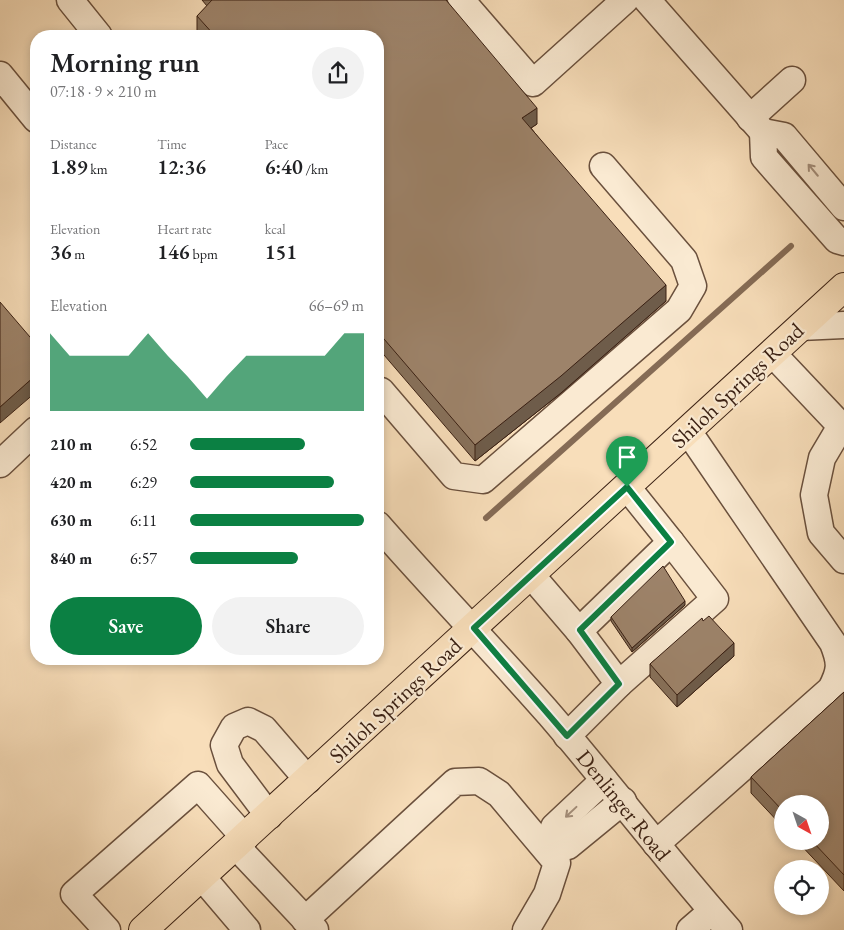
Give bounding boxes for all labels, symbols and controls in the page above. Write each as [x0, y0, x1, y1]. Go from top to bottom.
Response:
text: Morning run [50, 44, 200, 80]
button: share [312, 47, 364, 99]
text: 07:18 · 9 × 210 m [50, 81, 157, 102]
text: Distance [50, 135, 97, 153]
text: Time [157, 135, 187, 153]
text: Pace [265, 135, 288, 153]
text: 1.89 [50, 153, 87, 180]
text: 12:36 [157, 153, 206, 180]
text: 6:40 [265, 153, 303, 180]
text: km [87, 160, 108, 178]
text: /km [303, 160, 329, 178]
one-way arrow [807, 164, 818, 177]
text: Elevation [50, 220, 100, 238]
text: Heart rate [157, 220, 212, 238]
text: kcal [265, 220, 286, 238]
text: 36 [50, 238, 72, 265]
text: 146 [157, 238, 190, 265]
text: 151 [265, 238, 297, 265]
text: m [72, 245, 85, 263]
text: bpm [190, 245, 218, 263]
text: Elevation [50, 295, 108, 316]
text: 66–69 m [309, 295, 364, 316]
street label: Shiloh Springs Road [665, 316, 811, 455]
text: 210 m [50, 434, 92, 455]
text: 6:52 [130, 434, 157, 455]
pin [606, 436, 648, 487]
icon: arrive [613, 443, 641, 471]
text: 420 m [50, 472, 92, 493]
text: 6:29 [130, 472, 157, 493]
text: 630 m [50, 510, 92, 531]
text: 6:11 [130, 510, 157, 531]
text: 840 m [50, 548, 92, 569]
text: 6:57 [130, 548, 157, 569]
button: Save [50, 597, 202, 655]
button: Share [212, 597, 364, 655]
street label: Shiloh Springs Road [323, 631, 469, 770]
street label: Denlinger Road [570, 744, 678, 868]
north arrow [774, 795, 829, 850]
map controls [774, 795, 829, 915]
one-way arrow [564, 806, 577, 818]
button: locate [774, 860, 829, 915]

